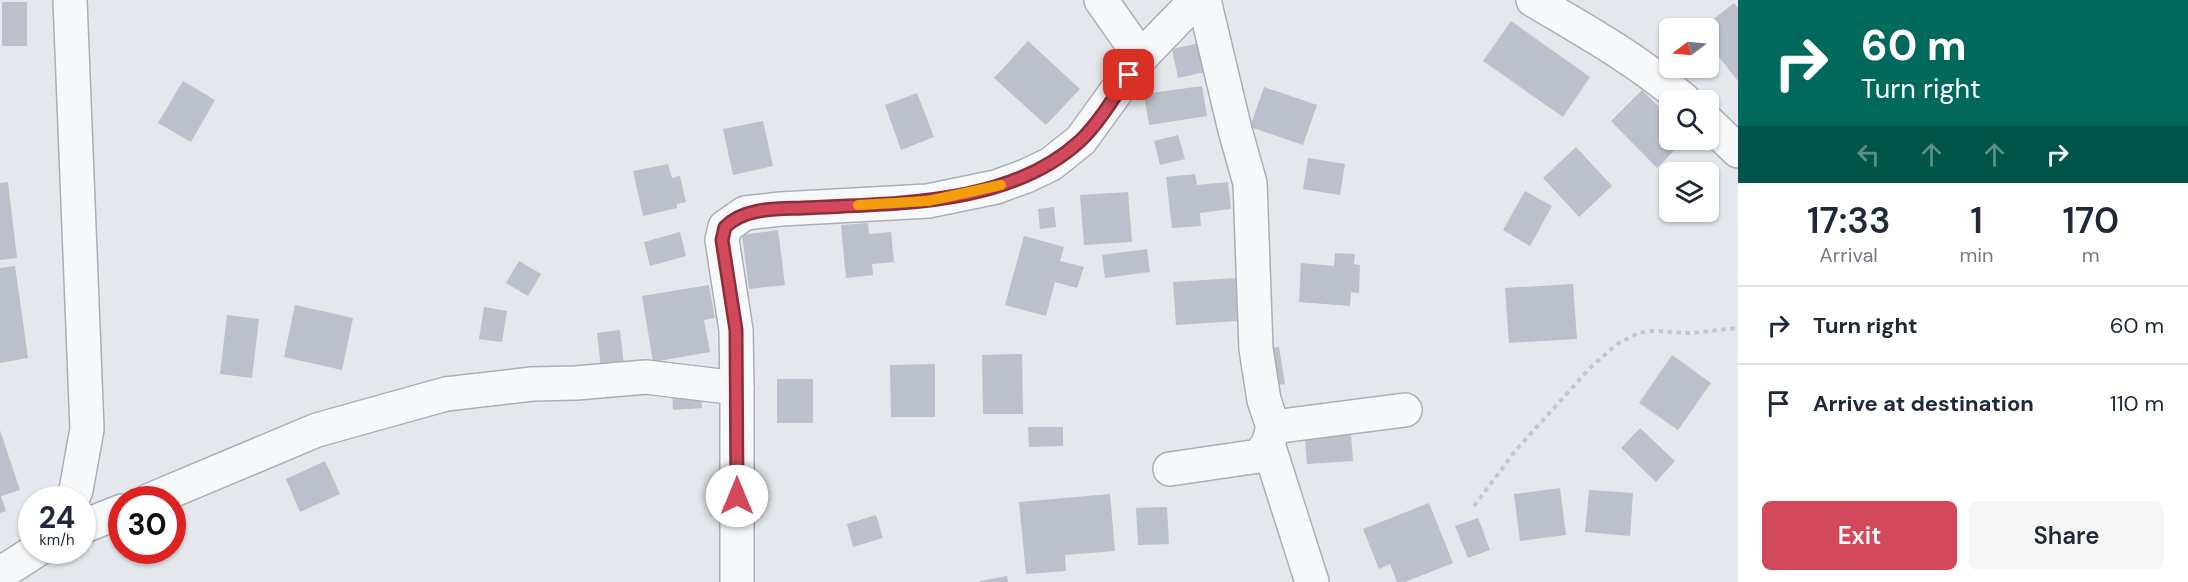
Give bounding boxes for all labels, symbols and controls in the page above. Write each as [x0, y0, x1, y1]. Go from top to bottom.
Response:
north arrow [1659, 18, 1719, 78]
map controls [1659, 18, 1719, 222]
text: 60 m [1861, 18, 1967, 73]
icon: right [1762, 24, 1840, 102]
pin [1103, 49, 1154, 100]
icon: arrive [1112, 58, 1145, 91]
text: Turn right [1861, 71, 1981, 106]
button: search [1659, 90, 1719, 150]
icon: left [1852, 138, 1885, 171]
icon: ahead [1915, 138, 1948, 171]
icon: ahead [1978, 138, 2011, 171]
icon: right [2041, 138, 2074, 171]
button: layers [1659, 162, 1719, 222]
text: 17:33 [1807, 197, 1890, 244]
text: 1 [1970, 197, 1983, 244]
text: 170 [2062, 197, 2119, 244]
text: Arrival [1820, 242, 1878, 268]
text: min [1959, 242, 1993, 268]
text: m [2082, 242, 2100, 268]
icon: right [1762, 309, 1795, 342]
text: Turn right [1813, 311, 1918, 340]
text: 60 m [2110, 311, 2164, 340]
icon: arrive [1762, 387, 1795, 420]
text: Arrive at destination [1813, 389, 2034, 418]
text: 110 m [2110, 389, 2164, 418]
position arrow [705, 464, 769, 528]
speed limit sign: 30 [108, 486, 186, 564]
text: 24 [39, 498, 75, 537]
button: Exit [1762, 501, 1957, 570]
button: Share [1969, 501, 2164, 570]
text: km/h [39, 530, 75, 550]

